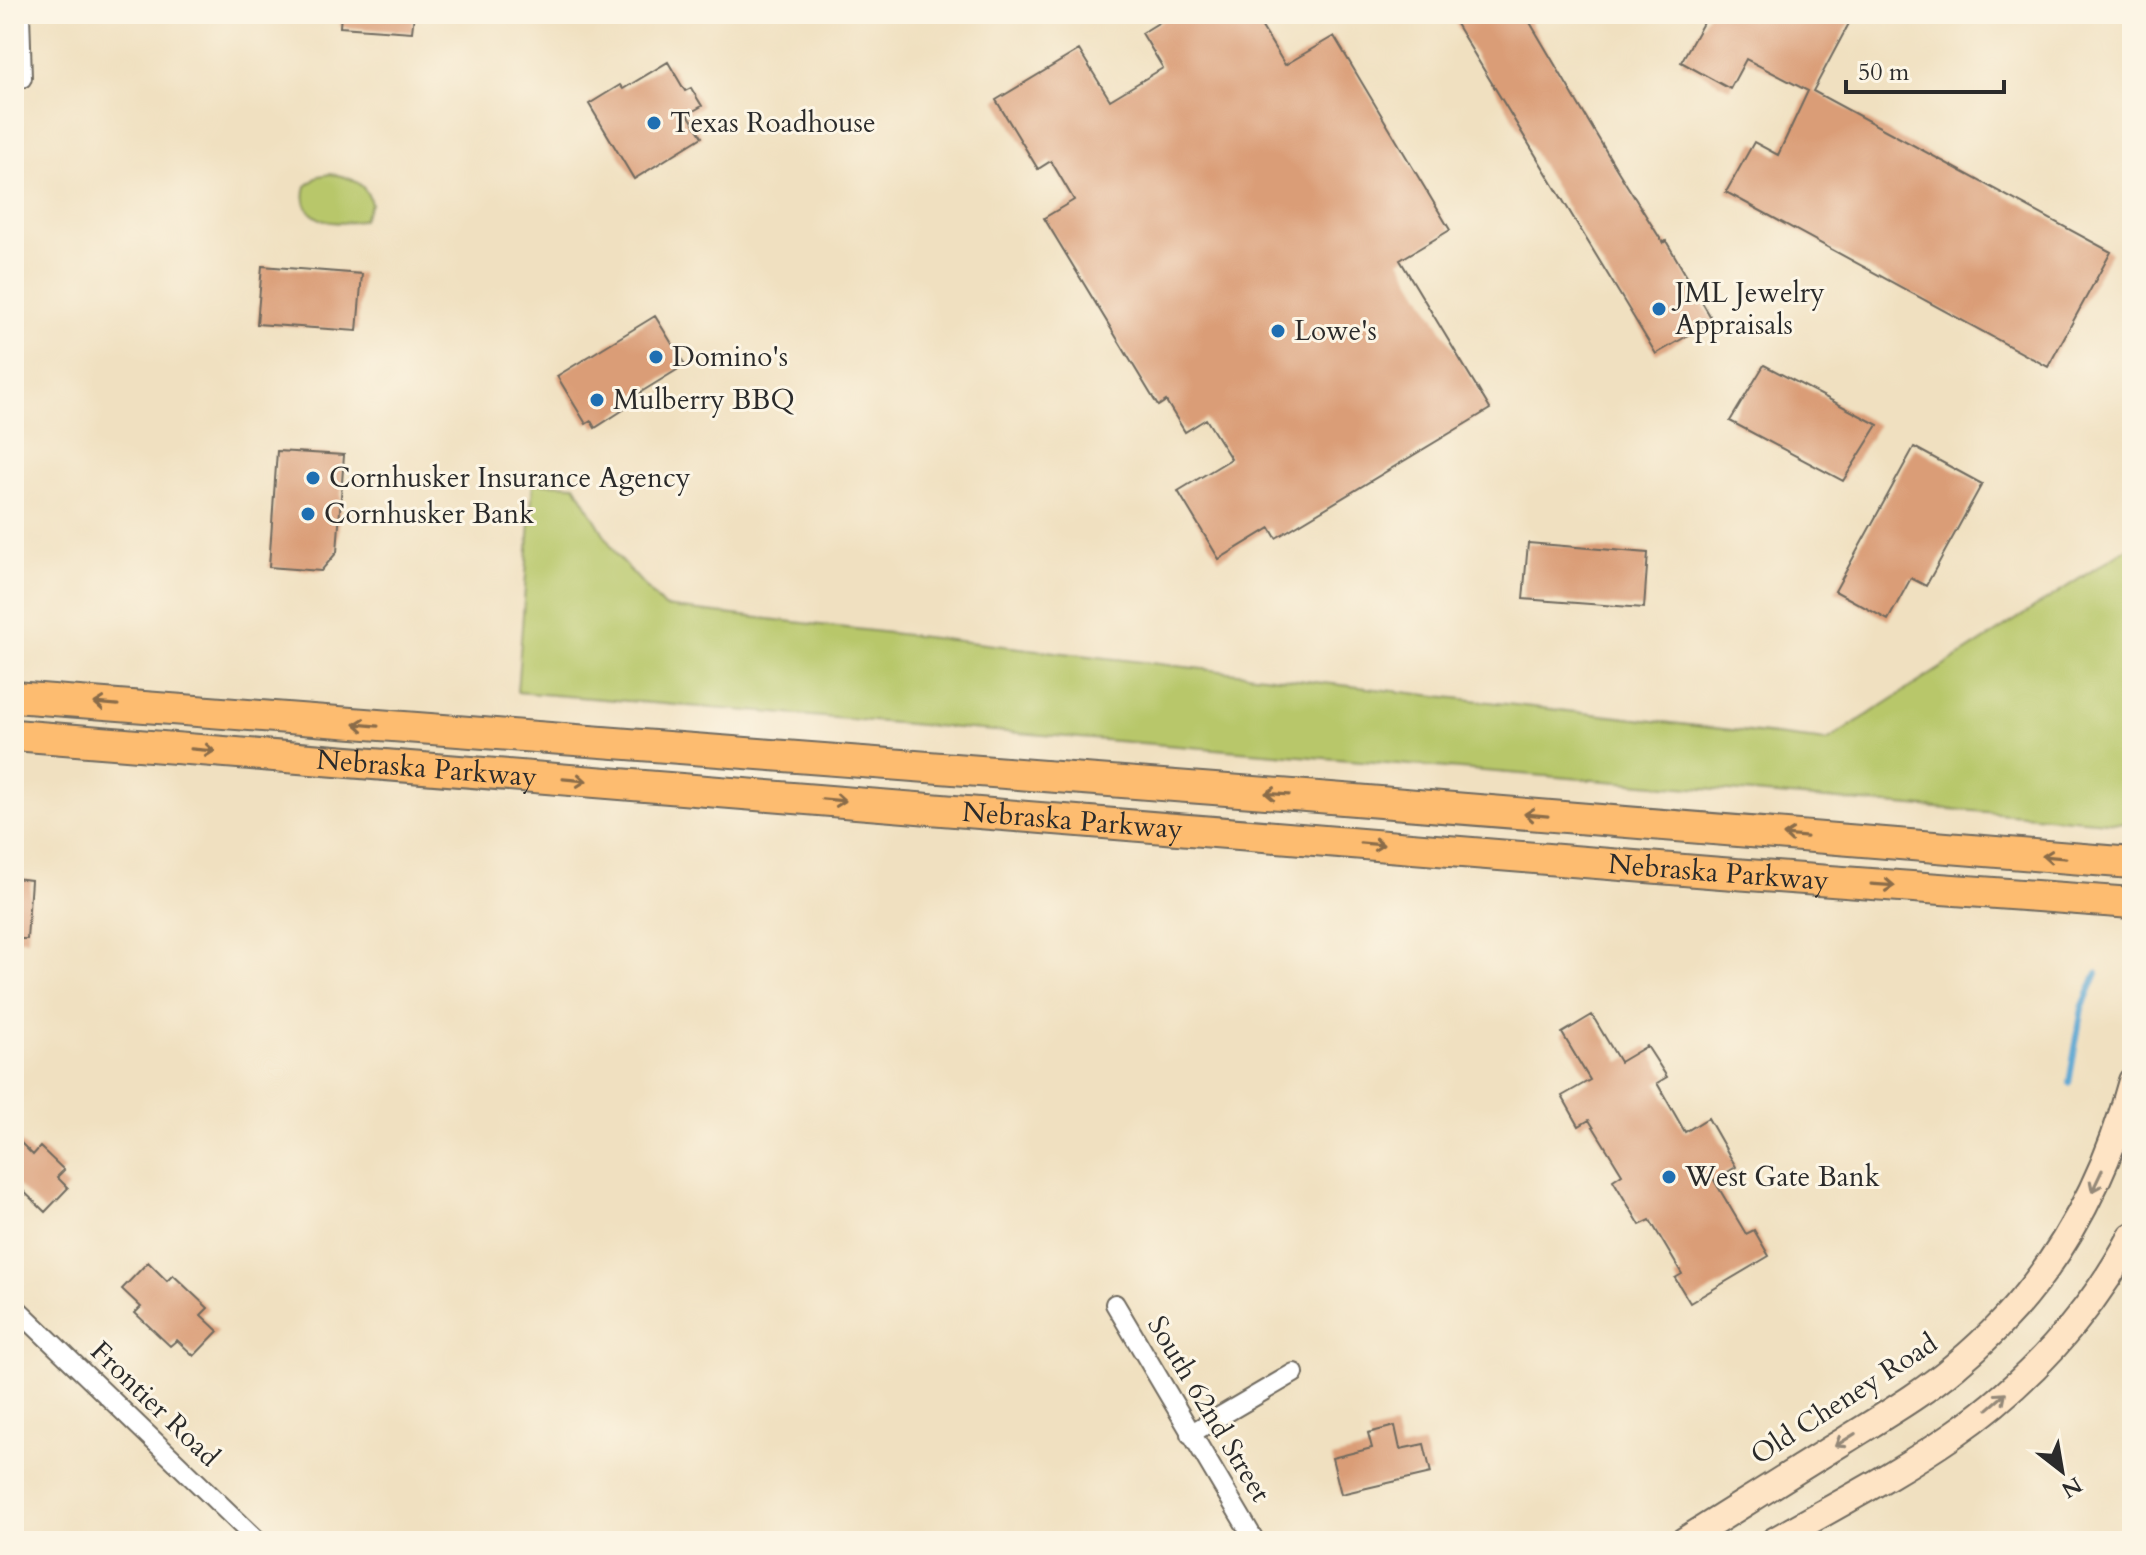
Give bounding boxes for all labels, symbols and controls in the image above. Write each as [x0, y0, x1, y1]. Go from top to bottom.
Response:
scale bar [1846, 44, 2004, 94]
text: 50 m [1858, 56, 1910, 89]
place label: Texas Roadhouse [670, 104, 876, 142]
marker: Texas Roadhouse [645, 114, 663, 132]
place label: JML Jewelry Appraisals [1671, 274, 1825, 344]
marker: JML Jewelry Appraisals [1650, 300, 1668, 318]
place label: Lowe's [1294, 312, 1377, 350]
marker: Lowe's [1269, 322, 1287, 340]
place label: Domino's [672, 338, 788, 376]
marker: Domino's [647, 348, 665, 366]
place label: Mulberry BBQ [613, 381, 795, 419]
marker: Mulberry BBQ [588, 391, 606, 409]
place label: Cornhusker Insurance Agency [329, 459, 691, 497]
marker: Cornhusker Insurance Agency [304, 469, 322, 487]
place label: Cornhusker Bank [324, 495, 534, 533]
marker: Cornhusker Bank [299, 505, 317, 523]
one-way arrow [93, 696, 120, 711]
one-way arrow [353, 717, 380, 732]
street label: Nebraska Parkway [315, 741, 539, 796]
one-way arrow [189, 743, 216, 758]
one-way arrow [561, 772, 588, 787]
one-way arrow [1264, 786, 1291, 801]
one-way arrow [820, 793, 847, 808]
street label: Nebraska Parkway [961, 793, 1185, 848]
one-way arrow [1523, 807, 1550, 822]
one-way arrow [1782, 828, 1809, 843]
one-way arrow [1358, 837, 1385, 852]
street label: Nebraska Parkway [1607, 845, 1830, 900]
one-way arrow [2041, 849, 2068, 864]
one-way arrow [1869, 878, 1895, 893]
place label: West Gate Bank [1684, 1158, 1880, 1196]
marker: West Gate Bank [1660, 1168, 1678, 1186]
one-way arrow [2089, 1169, 2104, 1193]
street label: South 62nd Street [1138, 1309, 1280, 1509]
street label: Old Cheney Road [1743, 1324, 1945, 1474]
street label: Frontier Road [82, 1333, 228, 1475]
one-way arrow [1987, 1392, 2007, 1410]
north arrow [2022, 1431, 2102, 1511]
one-way arrow [1835, 1432, 1857, 1449]
text: N [2056, 1470, 2088, 1505]

